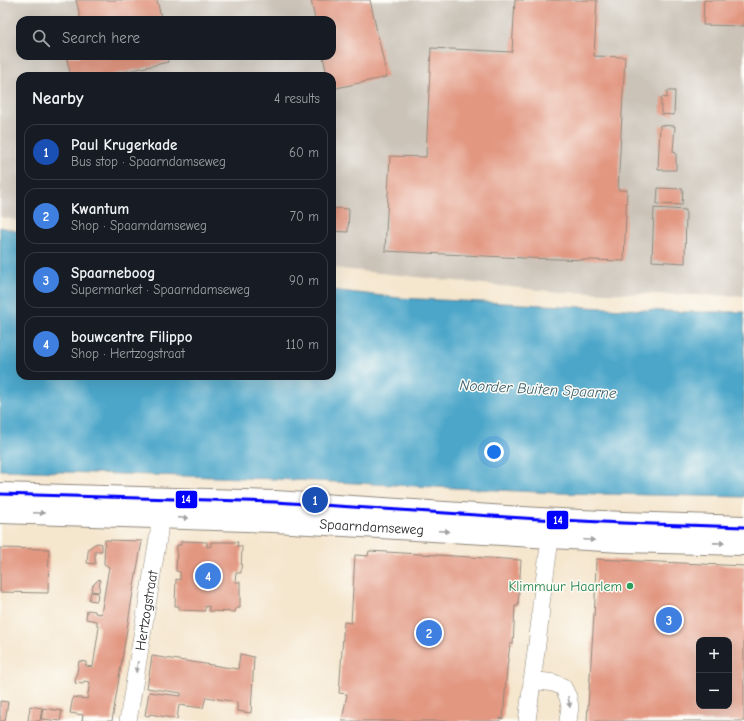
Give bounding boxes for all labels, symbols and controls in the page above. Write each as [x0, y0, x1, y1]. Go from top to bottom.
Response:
search box [16, 16, 336, 60]
icon: search [30, 27, 52, 49]
text: Search here [62, 29, 140, 47]
text: Nearby [32, 89, 83, 108]
text: 4 results [274, 91, 320, 106]
text: Paul Krugerkade [71, 136, 177, 154]
text: 1 [43, 145, 49, 160]
text: 60 m [289, 145, 319, 160]
text: Bus stop · Spaarndamseweg [71, 154, 226, 169]
text: Kwantum [71, 200, 129, 218]
text: 2 [43, 209, 49, 224]
text: 70 m [290, 209, 319, 224]
text: Shop · Spaarndamseweg [71, 218, 207, 233]
text: Spaarneboog [71, 264, 155, 282]
text: 3 [43, 273, 49, 288]
text: 90 m [289, 273, 319, 288]
text: Supermarket · Spaarndamseweg [71, 282, 250, 297]
text: bouwcentre Filippo [71, 328, 192, 346]
text: 4 [43, 337, 49, 352]
text: 110 m [286, 337, 319, 352]
text: Shop · Hertzogstraat [71, 346, 185, 361]
water label: Noorder Buiten Spaarne [459, 376, 617, 402]
your location [484, 442, 504, 462]
pin: 1 [302, 485, 328, 515]
line badge: 14 [175, 490, 198, 509]
text: 14 [181, 493, 191, 506]
one-way arrow [33, 510, 46, 516]
line badge: 14 [546, 510, 569, 530]
one-way arrow [177, 514, 189, 521]
text: 14 [553, 514, 563, 527]
street label: Spaarndamseweg [319, 515, 424, 538]
one-way arrow [438, 528, 451, 534]
one-way arrow [583, 536, 595, 543]
one-way arrow [713, 540, 726, 546]
pin: 4 [195, 561, 221, 591]
street label: Hertzogstraat [131, 568, 161, 652]
place label: Klimmuur Haarlem [508, 578, 622, 595]
marker: Klimmuur Haarlem [625, 581, 635, 591]
pin: 3 [656, 605, 682, 635]
pin: 2 [416, 618, 442, 648]
map controls [696, 637, 732, 709]
button: + [696, 637, 732, 673]
one-way arrow [134, 661, 140, 673]
button: − [696, 673, 732, 709]
one-way arrow [566, 695, 572, 708]

